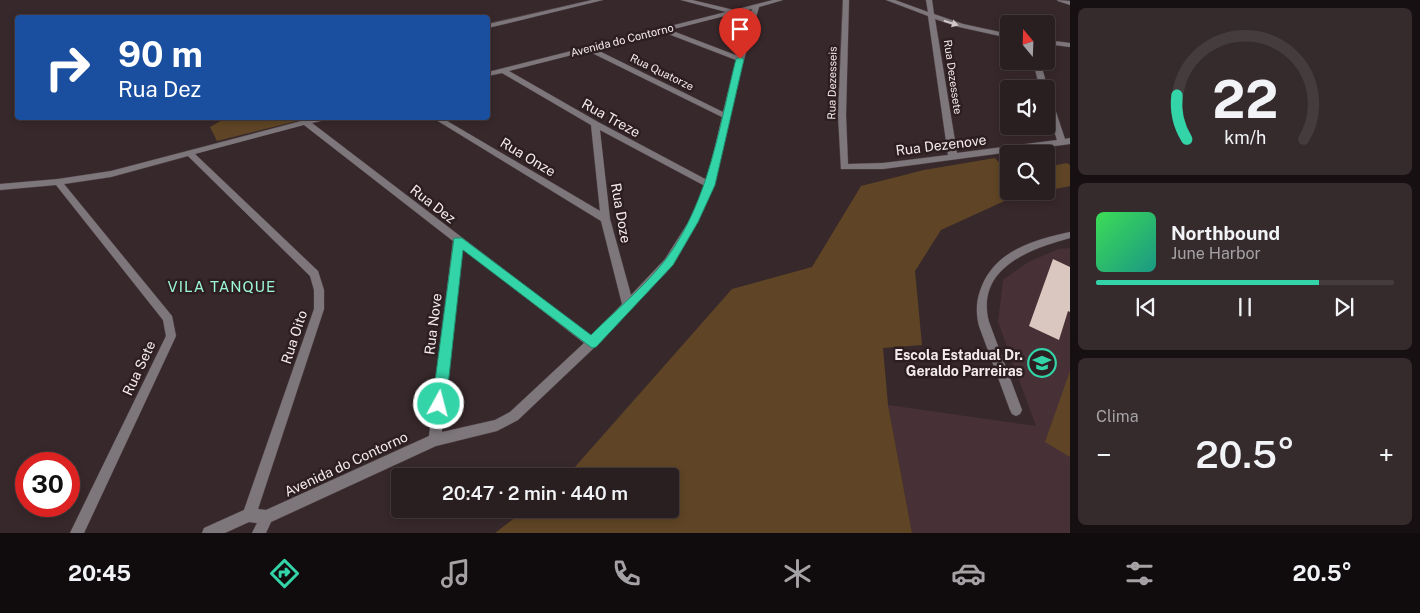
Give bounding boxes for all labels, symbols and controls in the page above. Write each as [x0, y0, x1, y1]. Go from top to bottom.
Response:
pin [719, 8, 761, 59]
icon: arrive [726, 15, 754, 43]
north arrow [1000, 15, 1055, 70]
map controls [1000, 15, 1055, 200]
one-way arrow [943, 20, 958, 28]
street label: Avenida do Contorno [569, 21, 675, 59]
text: 90 m [118, 34, 203, 75]
icon: right [35, 35, 100, 100]
street label: Rua Dezessete [942, 39, 964, 115]
street label: Rua Dezesseis [825, 46, 839, 120]
street label: Rua Quatorze [628, 51, 696, 93]
text: 22 [1212, 69, 1278, 130]
text: Rua Dez [118, 76, 201, 102]
button: sound [1000, 80, 1055, 135]
street label: Rua Treze [579, 95, 643, 141]
text: km/h [1224, 127, 1266, 148]
street label: Rua Dezenove [895, 131, 987, 159]
street label: Rua Onze [498, 134, 559, 180]
button: search [1000, 145, 1055, 200]
street label: Rua Dez [407, 181, 459, 227]
street label: Rua Doze [608, 182, 634, 244]
text: Northbound [1171, 222, 1280, 244]
text: June Harbor [1171, 244, 1261, 263]
district label: VILA TANQUE [168, 278, 276, 295]
street label: Rua Nove [421, 292, 445, 356]
icon: previous [1132, 293, 1160, 321]
icon: pause [1231, 293, 1259, 321]
icon: next [1330, 293, 1358, 321]
street label: Rua Oito [278, 308, 310, 366]
street label: Rua Sete [119, 338, 159, 398]
place label: Escola Estadual Dr. Geraldo Parreiras [894, 347, 1023, 379]
school or university icon: Escola Estadual Dr. Geraldo Parreiras [1027, 348, 1057, 378]
position arrow [412, 377, 464, 429]
text: Clima [1096, 407, 1139, 426]
street label: Avenida do Contorno [282, 428, 410, 500]
text: 20.5° [1195, 432, 1295, 477]
text: − [1096, 438, 1112, 471]
text: + [1378, 438, 1394, 471]
speed limit sign: 30 [15, 452, 80, 517]
text: 20:47 · 2 min · 440 m [442, 482, 628, 504]
icon: directions [267, 556, 302, 591]
icon: music [438, 556, 473, 591]
icon: phone [609, 556, 644, 591]
icon: climate [780, 556, 815, 591]
icon: car [951, 556, 986, 591]
icon: filters [1122, 556, 1157, 591]
text: 20:45 [68, 560, 131, 586]
text: 20.5° [1293, 560, 1352, 586]

